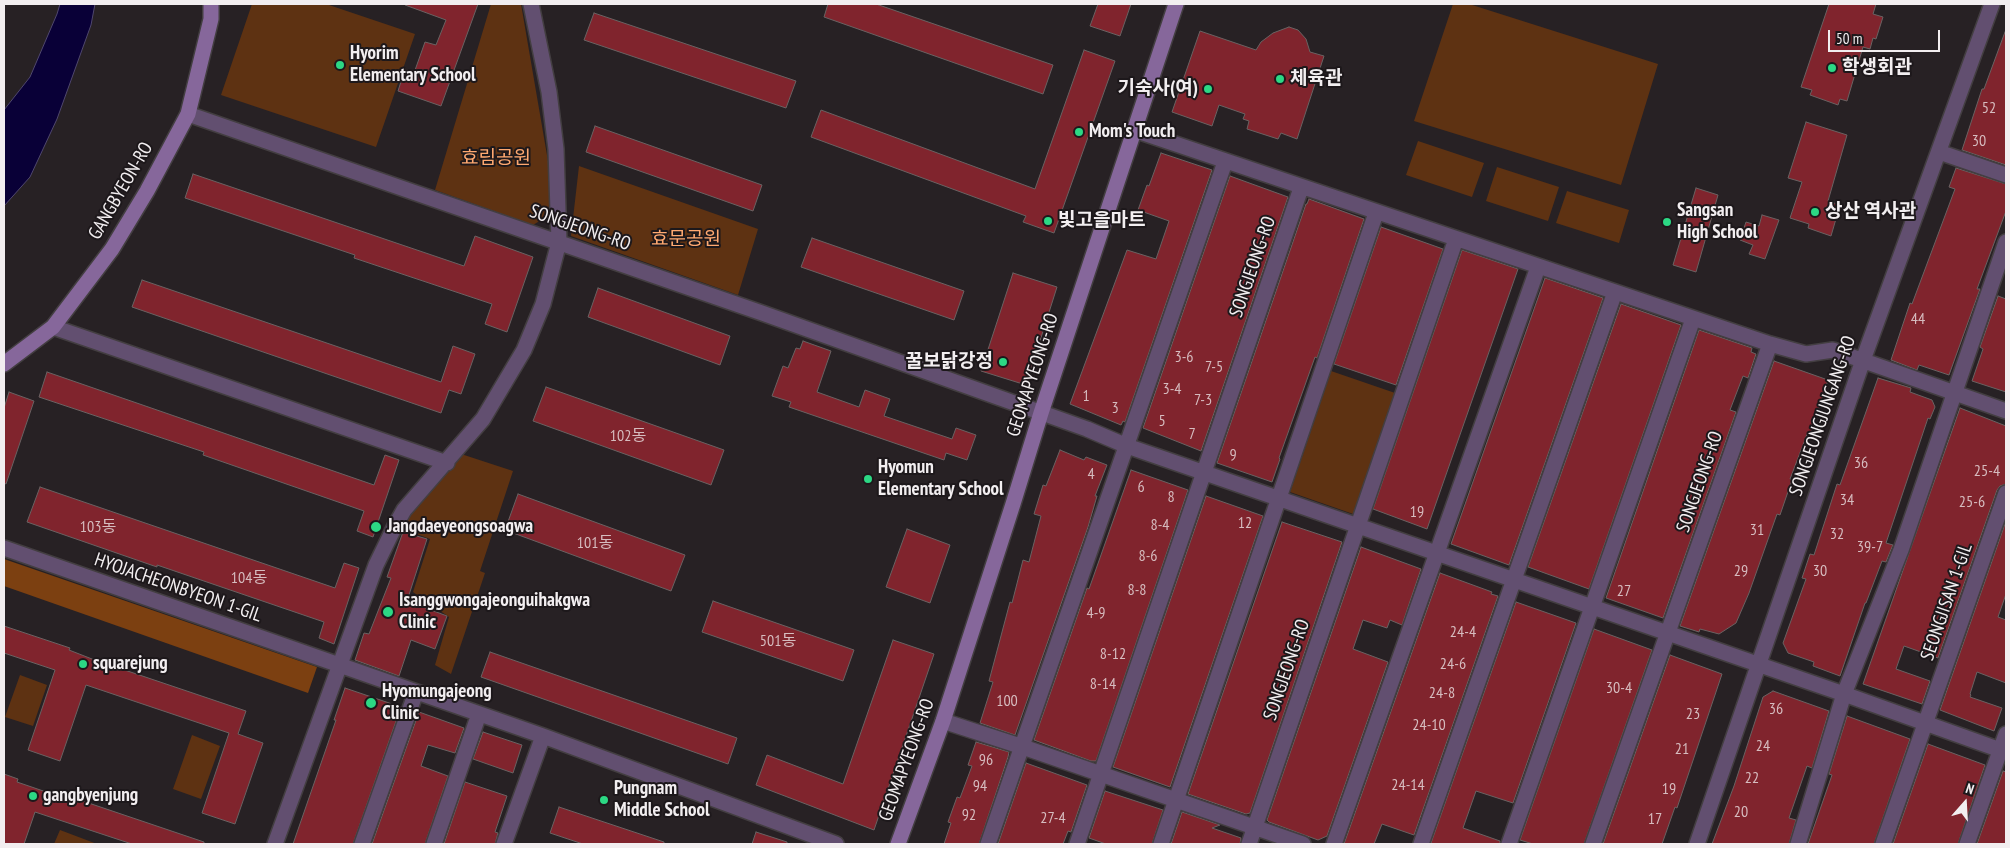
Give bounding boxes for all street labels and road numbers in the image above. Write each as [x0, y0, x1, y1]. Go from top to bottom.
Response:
street label: GANGBYEON-RO [84, 138, 158, 244]
street label: SONGJEONG-RO [526, 200, 634, 256]
street label: SONGJEONG-RO [1225, 213, 1281, 321]
street label: GEOMAPYEONG-RO [1002, 310, 1064, 440]
street label: SONGJEONGJUNGANG-RO [1785, 333, 1861, 499]
street label: SONGJEONG-RO [1672, 428, 1728, 536]
street label: SEONGJISAN 1-GIL [1916, 540, 1978, 664]
street label: HYOJACHEONBYEON 1-GIL [91, 549, 265, 627]
street label: SONGJEONG-RO [1259, 616, 1315, 724]
street label: GEOMAPYEONG-RO [874, 696, 940, 824]

